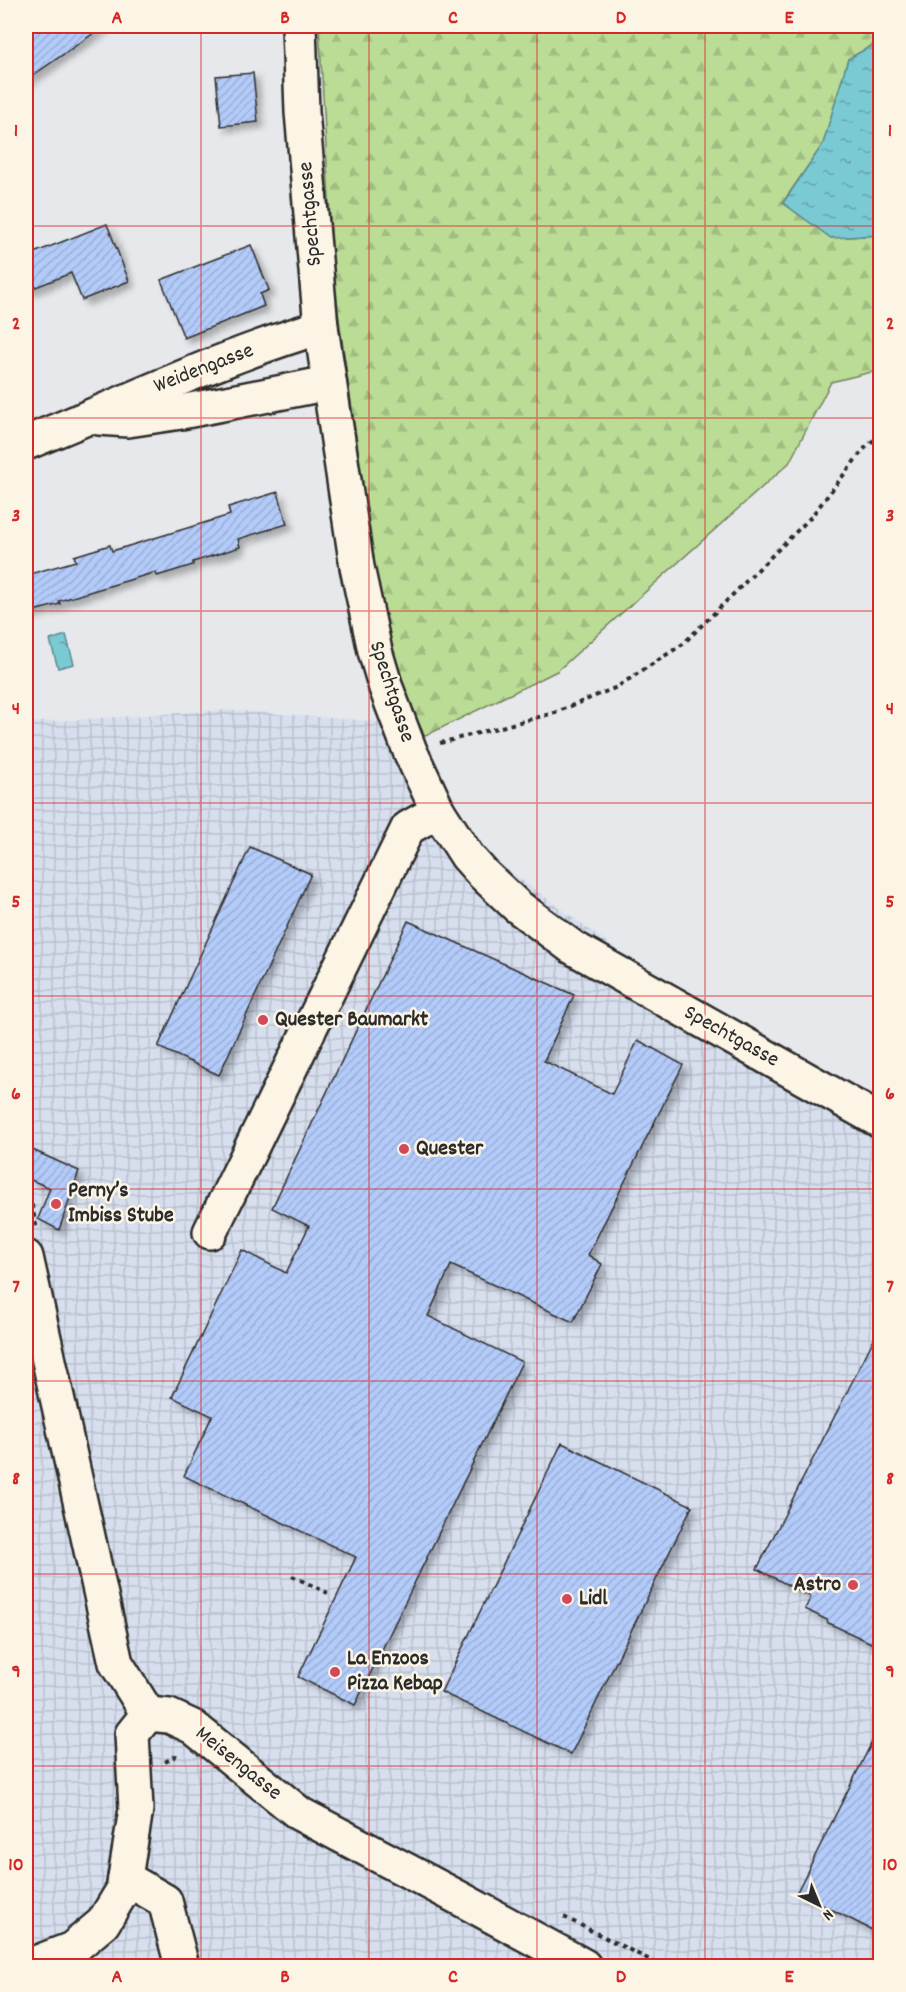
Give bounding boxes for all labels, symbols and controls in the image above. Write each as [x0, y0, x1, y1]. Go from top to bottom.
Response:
text: A [112, 5, 123, 33]
text: B [280, 5, 290, 33]
text: C [448, 5, 458, 33]
text: D [616, 5, 627, 33]
text: E [784, 5, 794, 33]
text: 1 [14, 118, 18, 146]
text: 1 [888, 118, 892, 146]
street label: Spechtgasse [291, 160, 331, 268]
text: 2 [12, 311, 20, 339]
text: 2 [886, 311, 894, 339]
street label: Weidengasse [150, 336, 258, 402]
text: 3 [12, 503, 20, 531]
text: 3 [886, 503, 894, 531]
street label: Spechtgasse [360, 637, 422, 747]
text: 4 [12, 696, 20, 724]
text: 4 [886, 696, 894, 724]
text: 5 [11, 889, 21, 917]
text: 5 [885, 889, 895, 917]
street label: Spechtgasse [678, 998, 784, 1076]
place label: Quester Baumarkt [275, 1005, 429, 1036]
marker: Quester Baumarkt [256, 1013, 270, 1027]
text: 6 [11, 1081, 21, 1109]
text: 6 [885, 1081, 895, 1109]
place label: Quester [416, 1134, 484, 1165]
marker: Quester [397, 1142, 411, 1156]
place label: Perny’s Imbiss Stube [68, 1176, 174, 1232]
marker: Perny’s Imbiss Stube [49, 1197, 63, 1211]
text: 7 [12, 1274, 20, 1302]
text: 7 [886, 1274, 894, 1302]
text: 8 [12, 1466, 20, 1494]
text: 8 [886, 1466, 894, 1494]
place label: Astro [794, 1570, 841, 1601]
marker: Astro [846, 1578, 860, 1592]
place label: Lidl [579, 1584, 608, 1615]
marker: Lidl [560, 1592, 574, 1606]
place label: La Enzoos Pizza Kebap [347, 1644, 443, 1700]
text: 9 [11, 1659, 21, 1687]
text: 9 [885, 1659, 895, 1687]
marker: La Enzoos Pizza Kebap [328, 1665, 342, 1679]
street label: Meisengasse [188, 1719, 288, 1809]
text: 10 [8, 1852, 24, 1880]
text: 10 [882, 1852, 898, 1880]
north arrow [789, 1875, 849, 1935]
text: N [817, 1903, 838, 1925]
text: A [112, 1964, 123, 1992]
text: B [280, 1964, 290, 1992]
text: C [448, 1964, 458, 1992]
text: D [616, 1964, 627, 1992]
text: E [784, 1964, 794, 1992]

